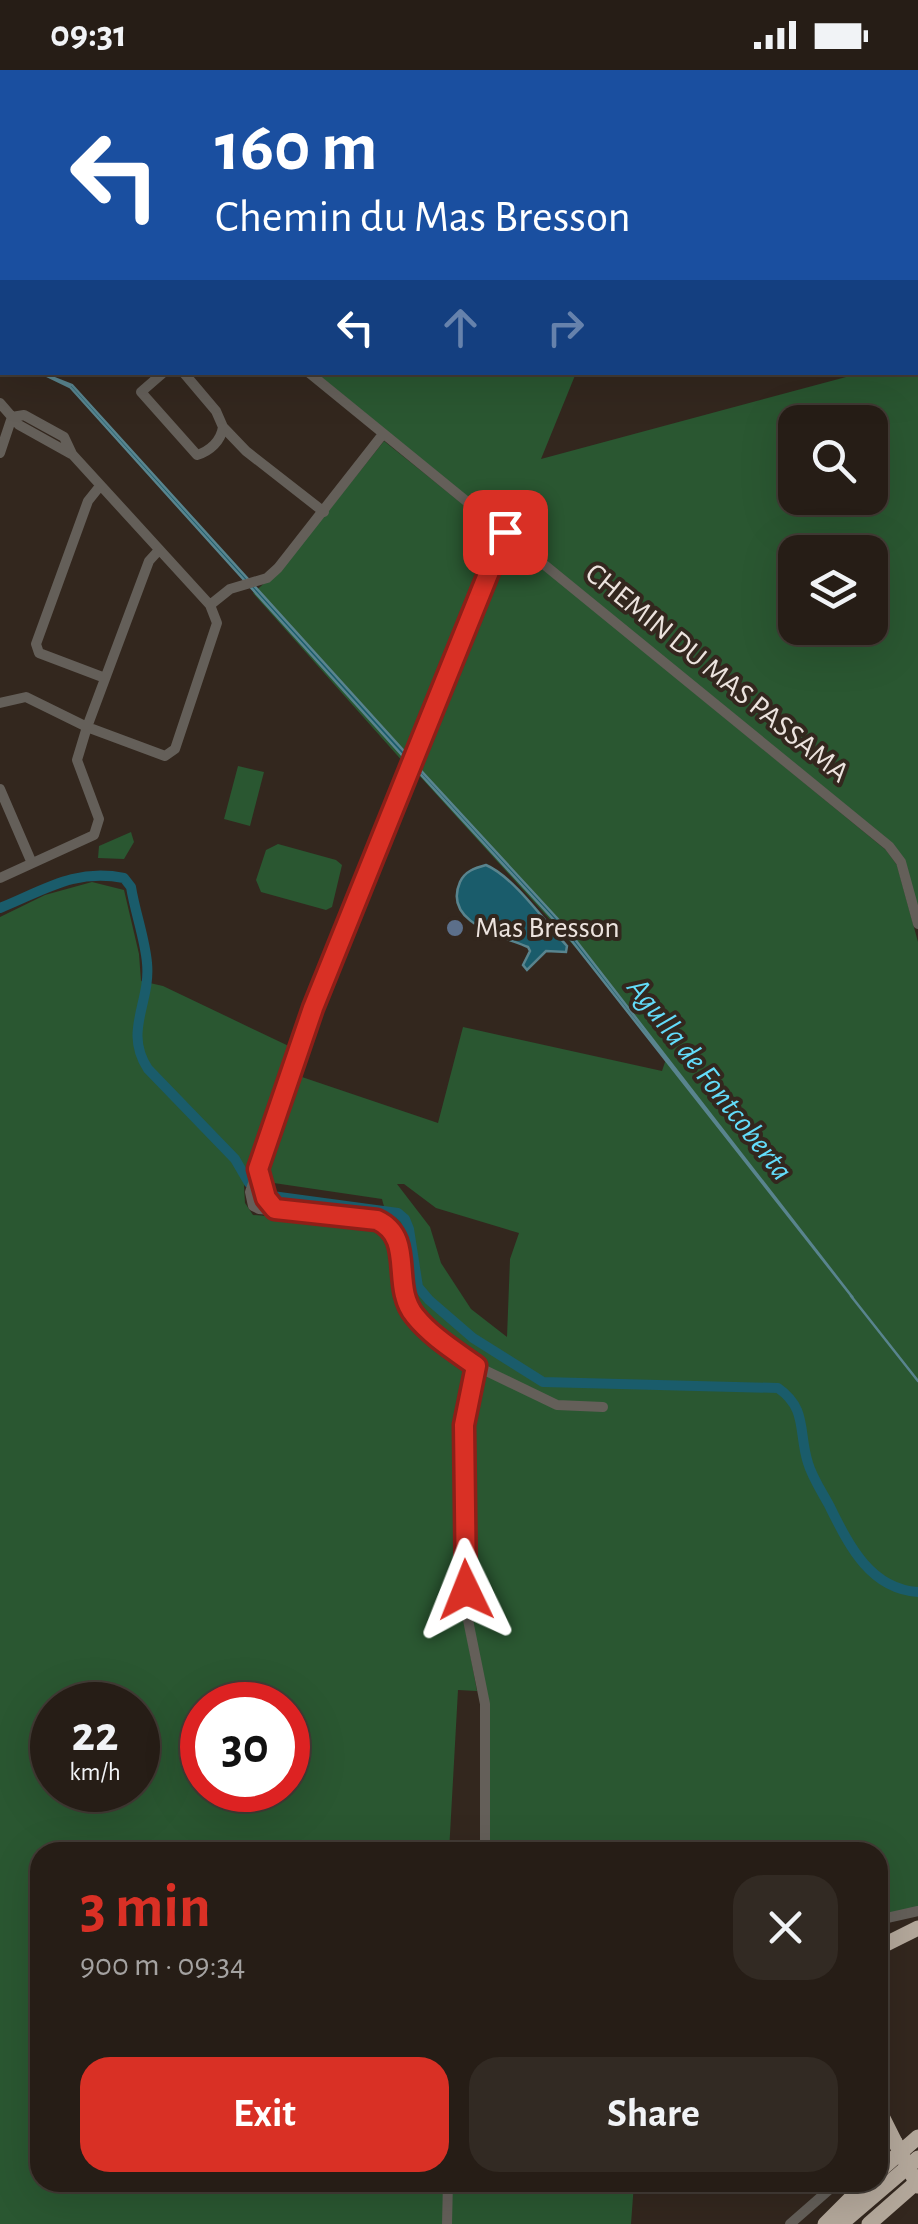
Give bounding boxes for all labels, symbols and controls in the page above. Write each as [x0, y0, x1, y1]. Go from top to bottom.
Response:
text: 09:31 [50, 16, 127, 54]
icon: left [50, 110, 180, 240]
text: 160 m [215, 113, 378, 183]
text: Chemin du Mas Bresson [215, 195, 631, 240]
icon: left [328, 300, 383, 355]
icon: ahead [433, 300, 488, 355]
icon: right [538, 300, 593, 355]
map controls [778, 405, 888, 645]
button: search [778, 405, 888, 515]
pin [463, 490, 548, 575]
icon: arrive [478, 505, 533, 560]
button: layers [778, 535, 888, 645]
street label: CHEMIN DU MAS PASSAMA [580, 558, 854, 788]
place label: Mas Bresson [475, 913, 620, 943]
marker: Mas Bresson [444, 917, 466, 939]
water label: Agulla de Fontcoberta [621, 971, 799, 1186]
position arrow [414, 1538, 518, 1642]
speed limit sign: 30 [180, 1682, 310, 1812]
text: 22 [71, 1710, 119, 1760]
text: km/h [69, 1760, 121, 1785]
button: close [733, 1875, 838, 1980]
text: 3 min [80, 1878, 211, 1938]
text: 900 m · 09:34 [80, 1949, 245, 1981]
button: Exit [80, 2057, 449, 2172]
button: Share [469, 2057, 838, 2172]

